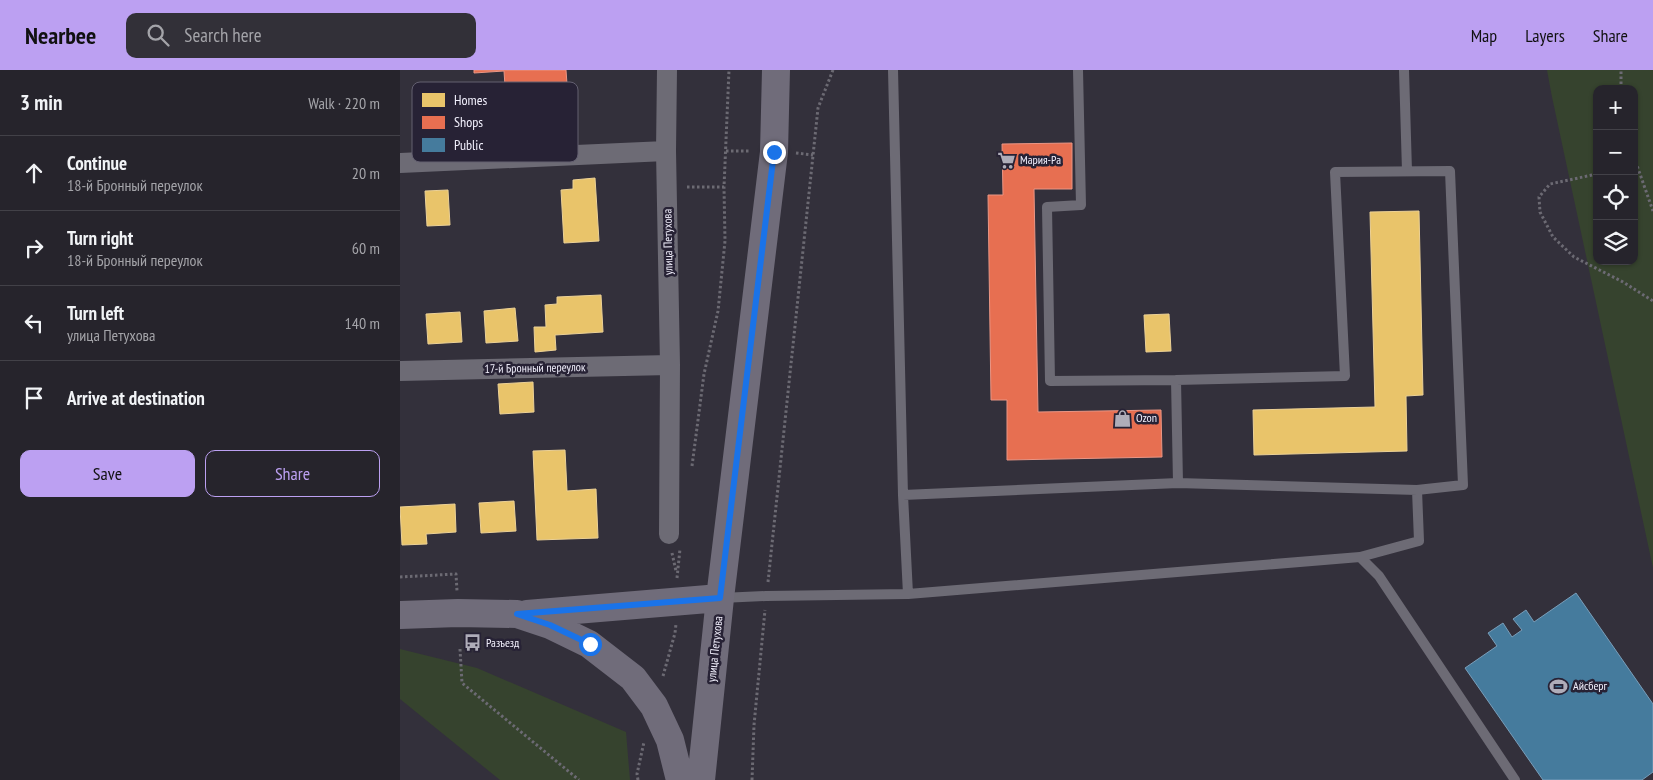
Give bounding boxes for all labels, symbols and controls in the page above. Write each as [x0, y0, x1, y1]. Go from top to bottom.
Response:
search box [126, 13, 476, 58]
text: Nearbee [25, 20, 96, 51]
icon: search [144, 21, 172, 49]
text: Search here [184, 23, 262, 47]
text: Map [1471, 24, 1497, 47]
text: Layers [1525, 24, 1565, 47]
text: Share [1593, 24, 1628, 47]
legend [412, 82, 578, 162]
map controls [1593, 85, 1638, 265]
button: + [1593, 85, 1638, 130]
text: 3 min [20, 89, 62, 116]
text: Homes [454, 91, 487, 109]
text: Walk · 220 m [308, 93, 380, 113]
text: Shops [454, 113, 483, 131]
button: − [1593, 130, 1638, 175]
text: Public [454, 136, 483, 154]
route end [763, 141, 786, 164]
supermarket icon: Мария-Ра [996, 150, 1016, 170]
text: Continue [67, 151, 127, 175]
place label: Мария-Ра [1020, 152, 1061, 167]
icon: ahead [20, 159, 48, 187]
text: 20 m [352, 163, 380, 183]
text: 18-й Бронный переулок [67, 175, 203, 195]
button: locate [1593, 175, 1638, 220]
street label: улица Петухова [659, 209, 676, 275]
button: layers [1593, 220, 1638, 265]
text: Turn right [67, 226, 133, 250]
icon: right [20, 234, 48, 262]
text: 60 m [352, 238, 380, 258]
text: 18-й Бронный переулок [67, 250, 203, 270]
text: Turn left [67, 301, 124, 325]
icon: left [20, 309, 48, 337]
text: 140 m [345, 313, 380, 333]
text: улица Петухова [67, 325, 155, 345]
street label: 17-й Бронный переулок [484, 359, 586, 376]
icon: arrive [20, 384, 48, 412]
text: Arrive at destination [67, 386, 205, 410]
shop icon: Ozon [1112, 408, 1132, 428]
place label: Ozon [1136, 410, 1157, 425]
button: Save [20, 450, 195, 497]
button: Share [205, 450, 380, 497]
street label: улица Петухова [704, 615, 725, 683]
bus stop icon: Разъезд [462, 633, 482, 653]
route start [579, 633, 602, 656]
place label: Разъезд [486, 635, 520, 650]
sports icon: Айсберг [1549, 676, 1569, 696]
place label: Айсберг [1573, 678, 1608, 693]

